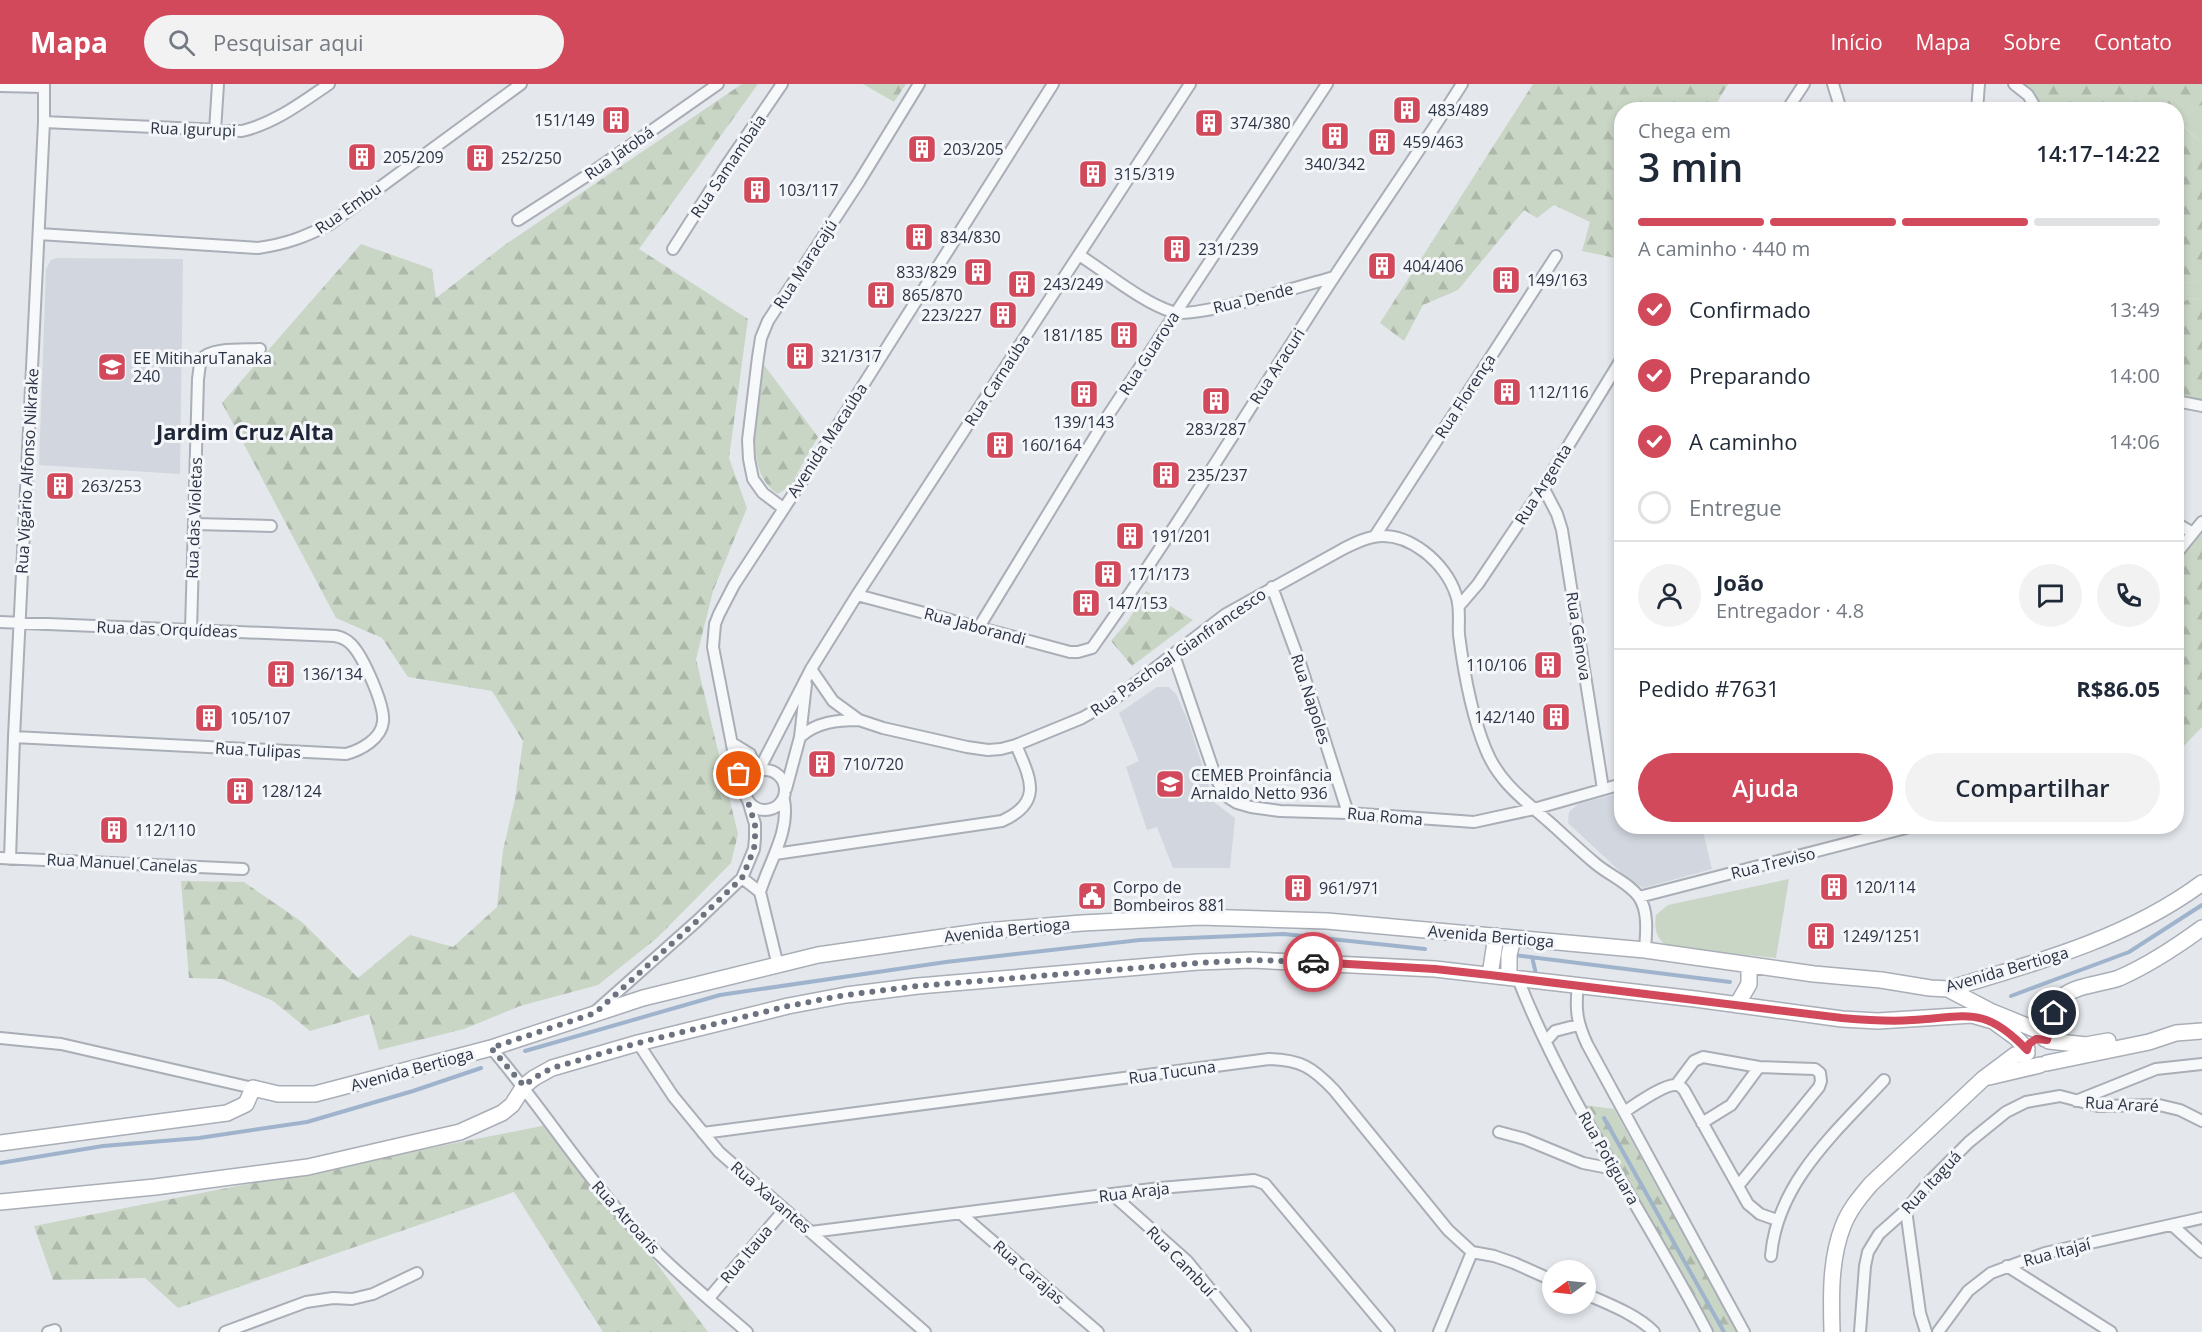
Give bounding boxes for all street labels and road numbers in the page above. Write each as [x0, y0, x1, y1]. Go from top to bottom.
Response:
street label: Rua Samambaia [685, 110, 771, 222]
street label: Rua Igurupi [150, 117, 236, 141]
street label: Rua Jatobá [580, 121, 658, 185]
street label: Rua Embu [311, 177, 385, 239]
street label: Rua Maracajú [768, 215, 842, 313]
street label: Rua Dende [1211, 277, 1295, 319]
street label: Rua Guarova [1114, 307, 1184, 399]
street label: Rua Aracuri [1244, 324, 1310, 408]
street label: Rua Carnaúba [959, 330, 1035, 430]
street label: Rua Florença [1429, 350, 1501, 442]
street label: Rua Vigário Alfonso Nikrake [11, 368, 43, 574]
street label: Avenida Macaúba [782, 379, 872, 501]
street label: Rua Argenta [1509, 439, 1577, 529]
street label: Rua das Violetas [181, 457, 207, 579]
street label: Rua Paschoal Gianfrancesco [1086, 583, 1270, 721]
street label: Rua Gênova [1561, 590, 1597, 682]
street label: Rua Jaborandi [922, 602, 1028, 650]
street label: Rua das Orquídeas [96, 616, 238, 642]
street label: Rua Napoles [1286, 651, 1336, 747]
street label: Rua Tulipas [215, 737, 301, 763]
street label: Rua Roma [1346, 802, 1424, 830]
street label: Rua Treviso [1728, 842, 1818, 884]
street label: Rua Manuel Canelas [46, 848, 198, 878]
street label: Avenida Bertioga [943, 912, 1071, 948]
street label: Avenida Bertioga [1427, 920, 1555, 952]
street label: Avenida Bertioga [1943, 941, 2071, 997]
street label: Avenida Bertioga [348, 1042, 476, 1096]
street label: Rua Tucuna [1127, 1055, 1217, 1089]
street label: Rua Araré [2085, 1091, 2159, 1117]
street label: Rua Potiguara [1573, 1107, 1645, 1209]
street label: Rua Itaguá [1896, 1146, 1966, 1218]
street label: Rua Xavantes [726, 1156, 816, 1238]
street label: Rua Atroaris [587, 1176, 665, 1258]
street label: Rua Araja [1097, 1177, 1171, 1207]
street label: Rua Itaua [715, 1220, 777, 1288]
street label: Rua Cambuí [1142, 1221, 1221, 1302]
street label: Rua Itajaí [2021, 1232, 2094, 1272]
street label: Rua Carajas [989, 1235, 1069, 1309]

